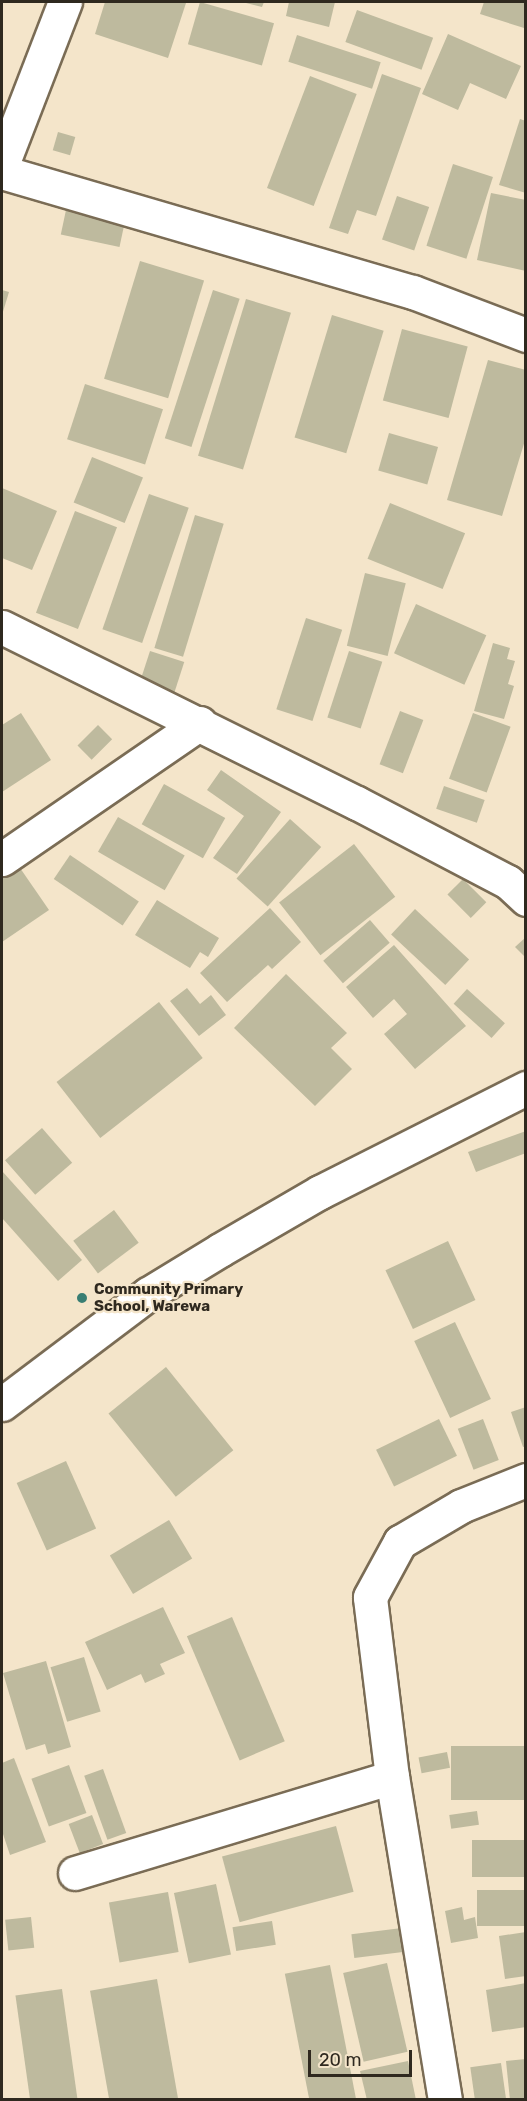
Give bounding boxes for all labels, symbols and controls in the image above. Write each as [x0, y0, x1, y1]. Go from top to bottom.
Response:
place label: Community Primary School, Warewa [94, 1280, 243, 1315]
marker: Community Primary School, Warewa [75, 1291, 89, 1305]
scale bar [311, 2038, 414, 2076]
text: 20 m [319, 2049, 361, 2071]

